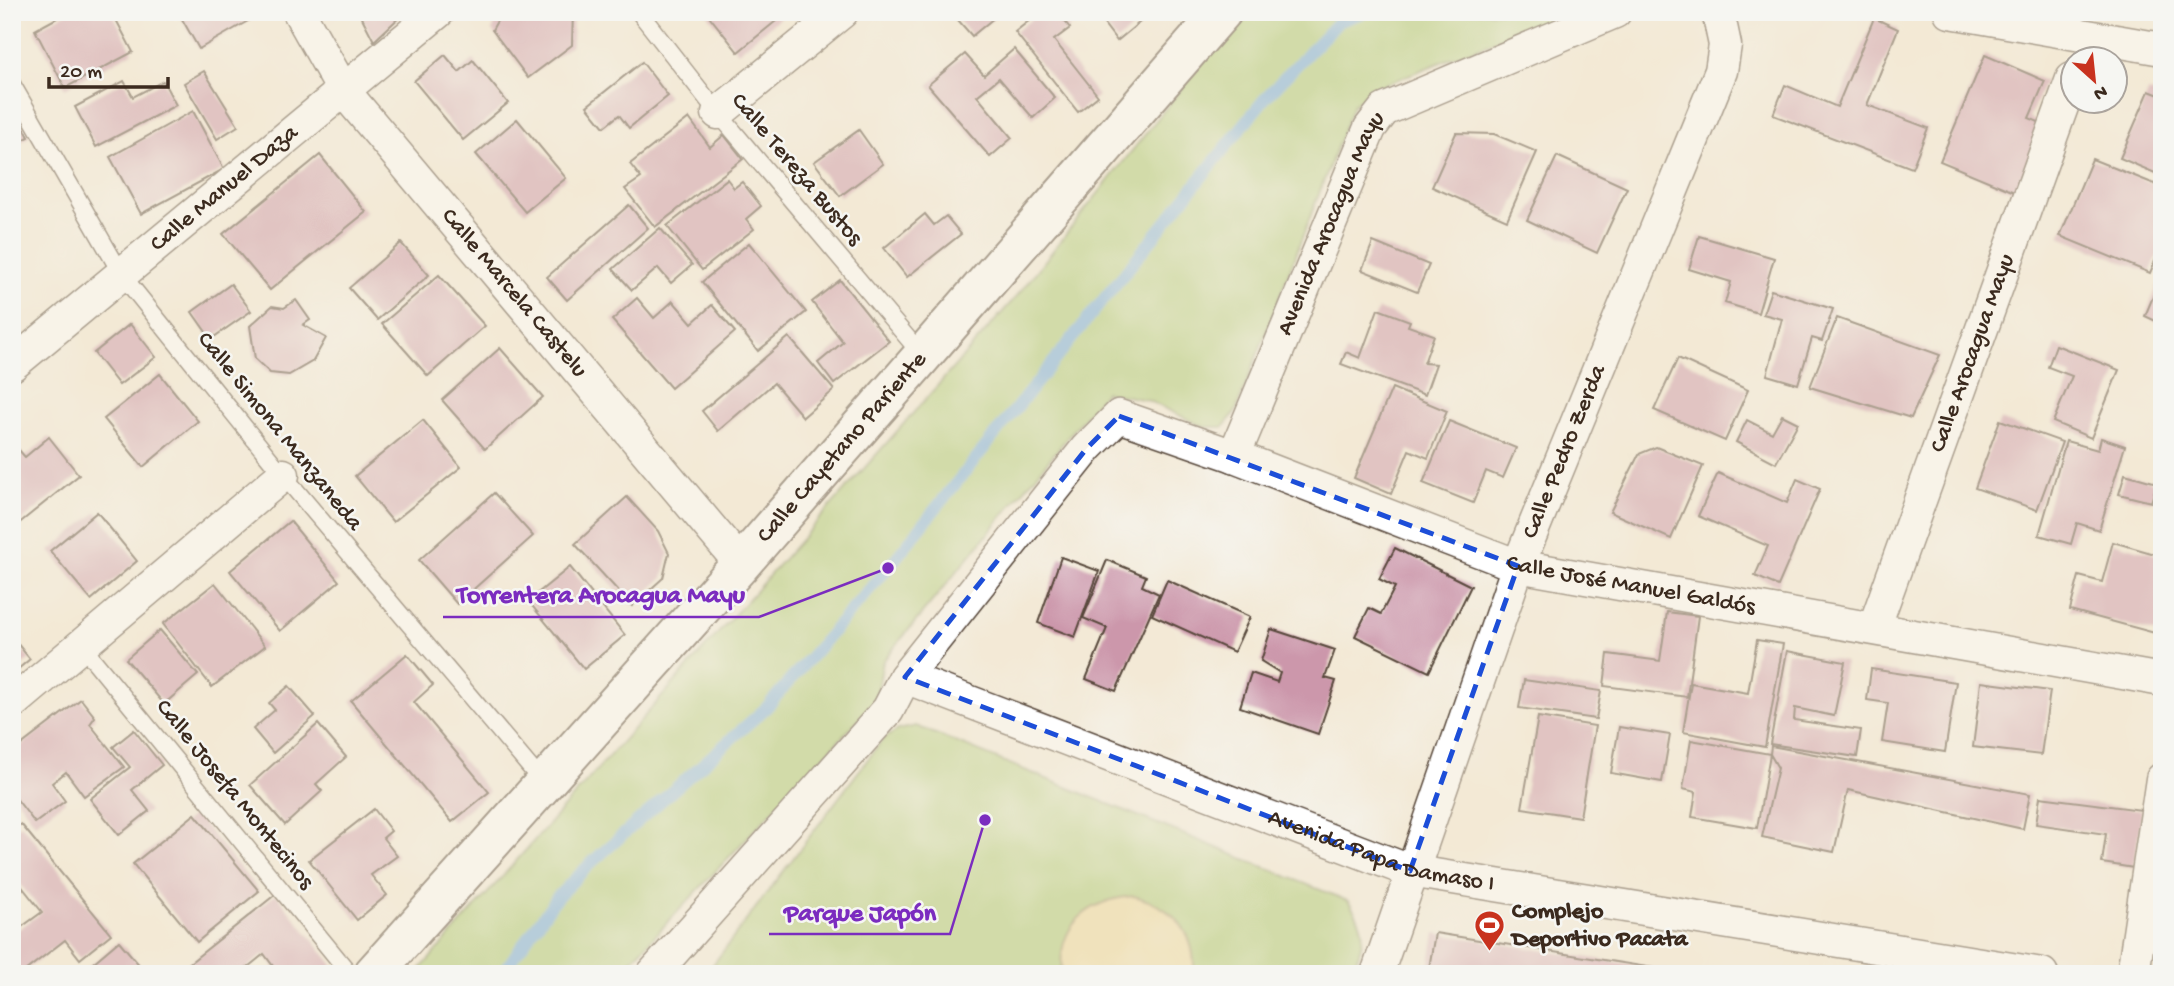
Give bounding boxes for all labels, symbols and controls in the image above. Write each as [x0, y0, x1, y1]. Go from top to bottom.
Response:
scale bar [49, 46, 168, 90]
north arrow [2058, 46, 2128, 116]
text: 20 m [60, 61, 102, 86]
text: N [2089, 79, 2111, 105]
street label: Calle Tereza Bustos [724, 88, 869, 253]
street label: Avenida Arocagua Mayu [1271, 106, 1392, 340]
street label: Calle Manuel Daza [144, 119, 305, 259]
street label: Calle Marcela Castelu [434, 203, 593, 384]
street label: Calle Arocagua Mayu [1924, 250, 2022, 456]
street label: Calle Simona Manzaneda [190, 327, 369, 538]
street label: Calle Cayetano Pariente [751, 346, 934, 550]
street label: Calle Pedro Zerda [1516, 360, 1614, 543]
street label: Calle José Manuel Galdós [1502, 548, 1758, 622]
callout: Torrentera Arocagua Mayu [443, 570, 759, 617]
text: Torrentera Arocagua Mayu [455, 582, 746, 613]
street label: Calle Josefa Montecinos [148, 694, 320, 897]
street label: Avenida Papa Damaso I [1264, 803, 1496, 899]
callout: Parque Japón [769, 887, 950, 934]
place label: Complejo Deportivo Pacata [1510, 898, 1689, 955]
text: Parque Japón [782, 900, 937, 931]
sports icon: Complejo Deportivo Pacata [1472, 909, 1506, 953]

